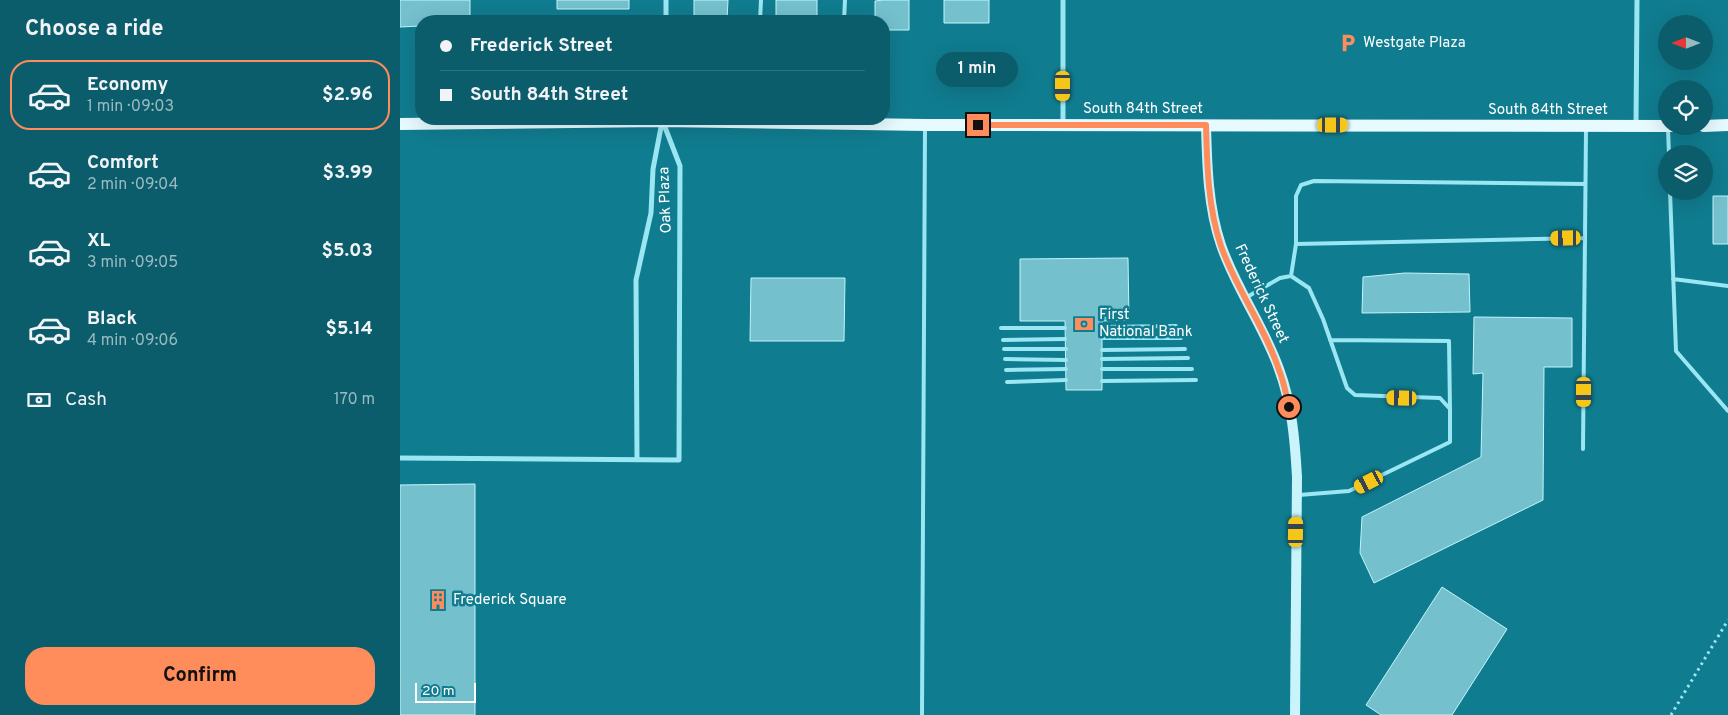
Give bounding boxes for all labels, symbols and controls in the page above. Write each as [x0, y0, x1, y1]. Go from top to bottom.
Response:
north arrow [1658, 15, 1712, 70]
map controls [1658, 15, 1713, 200]
text: Choose a ride [25, 16, 163, 43]
parking icon: Westgate Plaza [1337, 32, 1359, 54]
text: Frederick Street [470, 34, 613, 58]
place label: Westgate Plaza [1363, 34, 1466, 53]
callout: 1 min [937, 52, 1019, 88]
text: 1 min [958, 59, 996, 79]
car [1055, 71, 1070, 101]
icon: car [27, 73, 72, 118]
text: Economy [87, 73, 168, 97]
button: locate [1658, 80, 1713, 135]
text: $2.96 [322, 83, 373, 107]
text: South 84th Street [470, 83, 628, 107]
text: 1 min · 09:03 [87, 97, 174, 117]
street label: South 84th Street [1083, 100, 1203, 119]
street label: South 84th Street [1488, 101, 1608, 120]
route end [967, 114, 989, 136]
car [1318, 118, 1348, 133]
button: layers [1658, 145, 1713, 200]
icon: car [27, 151, 72, 196]
text: Comfort [87, 151, 159, 175]
text: $3.99 [323, 161, 373, 185]
street label: Oak Plaza [655, 166, 677, 234]
text: 2 min · 09:04 [87, 175, 178, 195]
icon: car [27, 229, 72, 274]
text: XL [87, 229, 110, 253]
car [1550, 230, 1581, 246]
text: $5.03 [321, 239, 373, 263]
street label: Frederick Street [1230, 241, 1292, 347]
text: 3 min · 09:05 [87, 253, 178, 273]
place label: First National Bank [1099, 306, 1193, 342]
icon: car [27, 307, 72, 352]
text: Black [87, 307, 137, 331]
bank icon: First National Bank [1073, 313, 1095, 335]
text: $5.14 [325, 317, 373, 341]
text: 4 min · 09:06 [87, 331, 178, 351]
car [1576, 377, 1591, 407]
icon: cash [25, 386, 53, 414]
text: Cash [65, 388, 107, 412]
text: 170 m [334, 390, 375, 410]
car [1386, 390, 1417, 406]
route start [1278, 396, 1300, 418]
car [1352, 469, 1385, 495]
car [1288, 517, 1303, 547]
building icon: Frederick Square [427, 589, 449, 611]
place label: Frederick Square [453, 591, 567, 610]
button: Confirm [25, 647, 375, 705]
scale bar [415, 680, 476, 703]
text: 20 m [422, 683, 455, 700]

